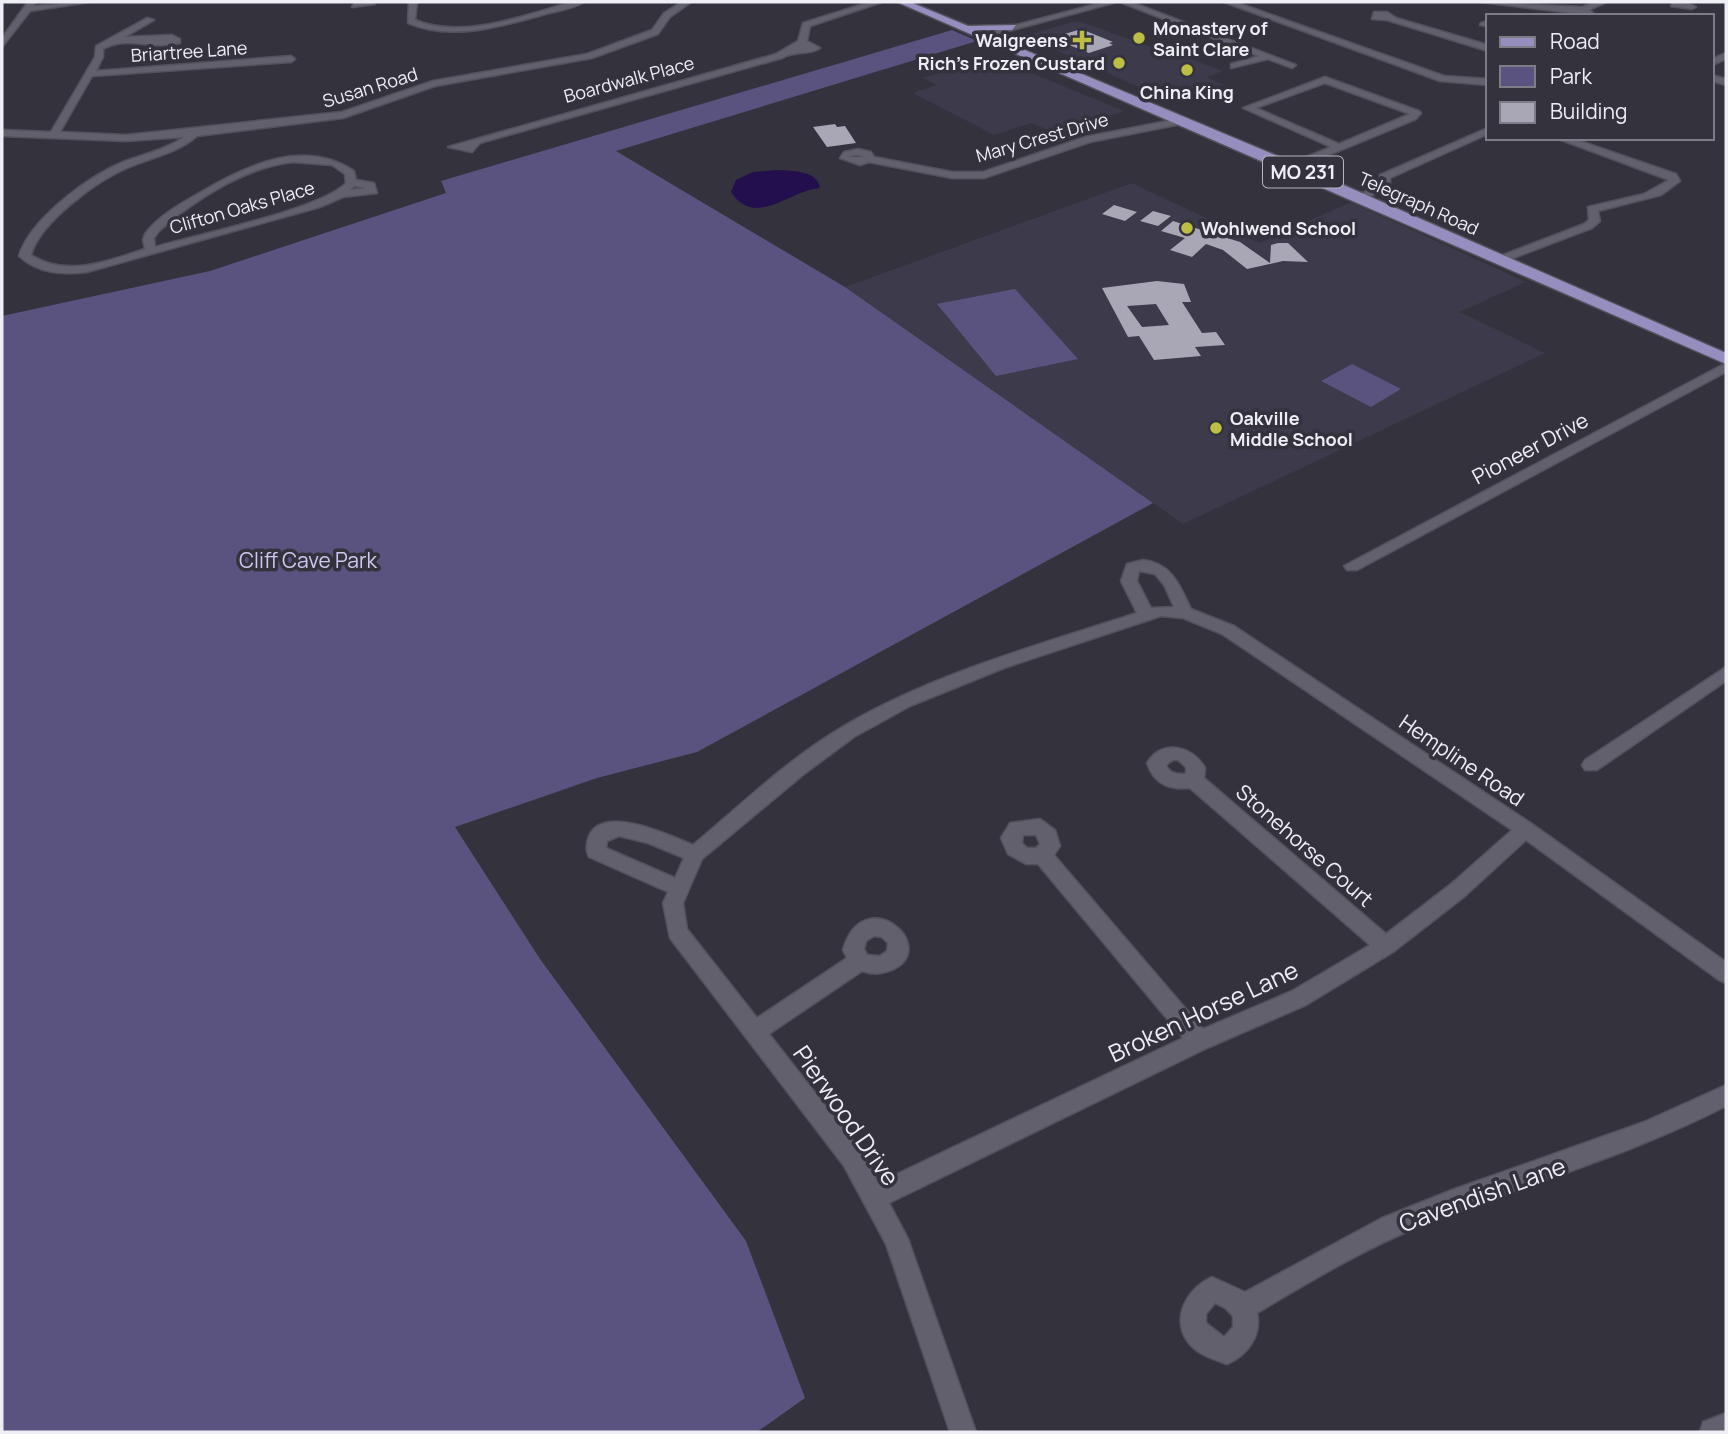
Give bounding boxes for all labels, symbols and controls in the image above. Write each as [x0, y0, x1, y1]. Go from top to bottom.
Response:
legend [1486, 14, 1714, 140]
place label: Monastery of Saint Clare [1153, 16, 1268, 61]
text: Road [1550, 27, 1600, 55]
place label: Walgreens [975, 28, 1068, 52]
marker: Monastery of Saint Clare [1131, 30, 1147, 46]
marker: Walgreens [1074, 32, 1090, 48]
street label: Briartree Lane [130, 35, 248, 67]
street label: Boardwalk Place [561, 50, 697, 108]
place label: Rich’s Frozen Custard [918, 51, 1105, 75]
marker: Rich’s Frozen Custard [1111, 55, 1127, 71]
street label: Susan Road [320, 61, 420, 113]
marker: China King [1179, 62, 1195, 78]
text: Park [1550, 62, 1592, 90]
place label: China King [1140, 80, 1234, 104]
text: Building [1550, 97, 1627, 125]
street label: Mary Crest Drive [973, 107, 1111, 167]
road number: MO 231 [1263, 156, 1343, 188]
street label: Telegraph Road [1355, 166, 1483, 240]
street label: Clifton Oaks Place [167, 175, 317, 239]
place label: Wohlwend School [1201, 216, 1356, 240]
marker: Wohlwend School [1179, 220, 1195, 236]
place label: Oakville Middle School [1230, 406, 1353, 451]
street label: Pioneer Drive [1467, 406, 1593, 490]
marker: Oakville Middle School [1208, 420, 1224, 436]
park label: Cliff Cave Park [239, 546, 377, 574]
street label: Hempline Road [1394, 708, 1530, 812]
street label: Stonehorse Court [1230, 778, 1380, 912]
street label: Broken Horse Lane [1103, 953, 1303, 1069]
street label: Pierwood Drive [786, 1038, 908, 1192]
street label: Cavendish Lane [1394, 1149, 1570, 1239]

